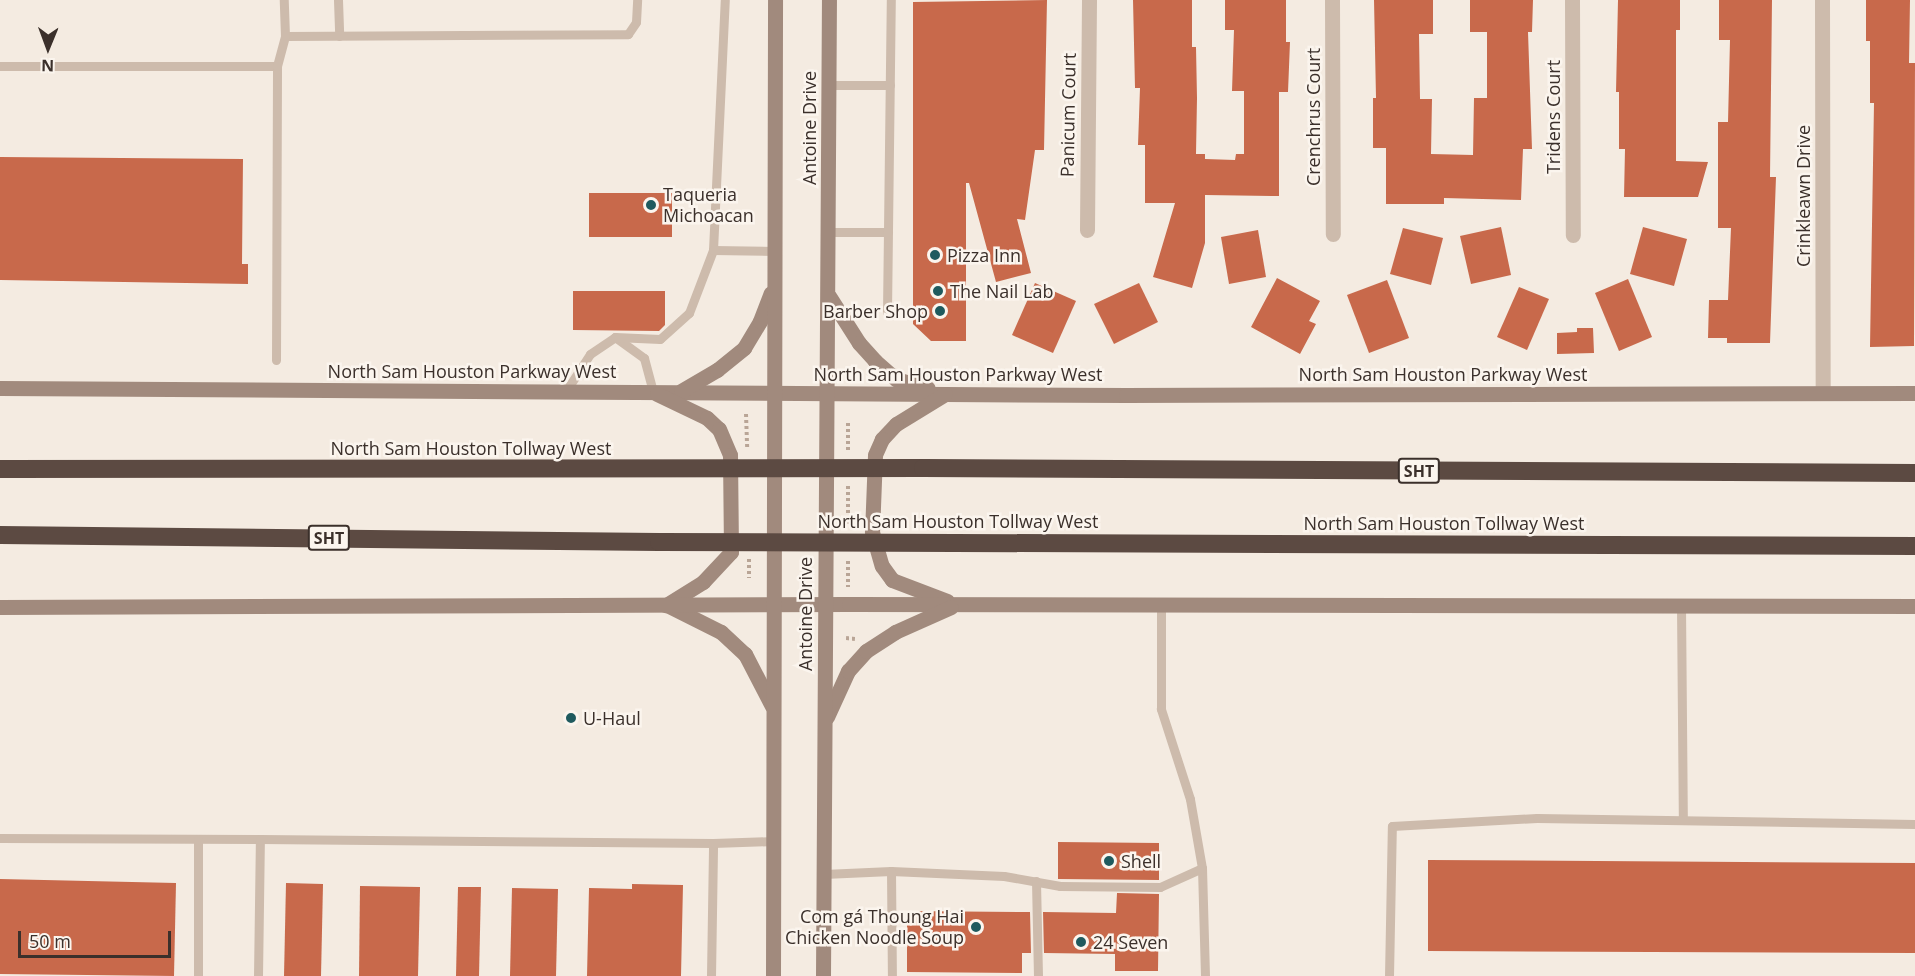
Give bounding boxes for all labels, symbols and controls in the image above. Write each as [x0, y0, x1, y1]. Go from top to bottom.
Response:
north arrow [18, 18, 78, 78]
street label: Crenchrus Court [1302, 48, 1324, 186]
street label: Panicum Court [1056, 53, 1080, 177]
text: N [41, 55, 54, 77]
street label: Tridens Court [1542, 60, 1564, 174]
street label: Antoine Drive [798, 71, 820, 185]
street label: Crinkleawn Drive [1792, 125, 1814, 267]
place label: Taqueria Michoacan [663, 184, 754, 226]
marker: Taqueria Michoacan [644, 198, 658, 212]
place label: Pizza Inn [947, 244, 1021, 266]
marker: Pizza Inn [928, 248, 942, 262]
place label: The Nail Lab [950, 280, 1053, 302]
marker: The Nail Lab [931, 284, 945, 298]
place label: Barber Shop [823, 300, 928, 322]
marker: Barber Shop [933, 304, 947, 318]
street label: North Sam Houston Parkway West [328, 360, 616, 382]
street label: North Sam Houston Parkway West [814, 363, 1102, 385]
street label: North Sam Houston Parkway West [1299, 363, 1587, 385]
street label: North Sam Houston Tollway West [331, 437, 611, 459]
road number: SHT [1396, 458, 1442, 484]
street label: North Sam Houston Tollway West [818, 510, 1098, 532]
street label: North Sam Houston Tollway West [1304, 512, 1584, 534]
road number: SHT [306, 525, 352, 551]
street label: Antoine Drive [794, 557, 816, 671]
place label: U-Haul [583, 707, 641, 729]
marker: U-Haul [564, 711, 578, 725]
place label: Shell [1121, 850, 1161, 872]
marker: Shell [1102, 854, 1116, 868]
place label: Com gá Thoung Hai Chicken Noodle Soup [785, 906, 964, 948]
scale bar [21, 919, 174, 957]
marker: Com gá Thoung Hai Chicken Noodle Soup [969, 920, 983, 934]
text: 50 m [29, 929, 71, 953]
place label: 24 Seven [1093, 931, 1168, 953]
marker: 24 Seven [1074, 935, 1088, 949]

